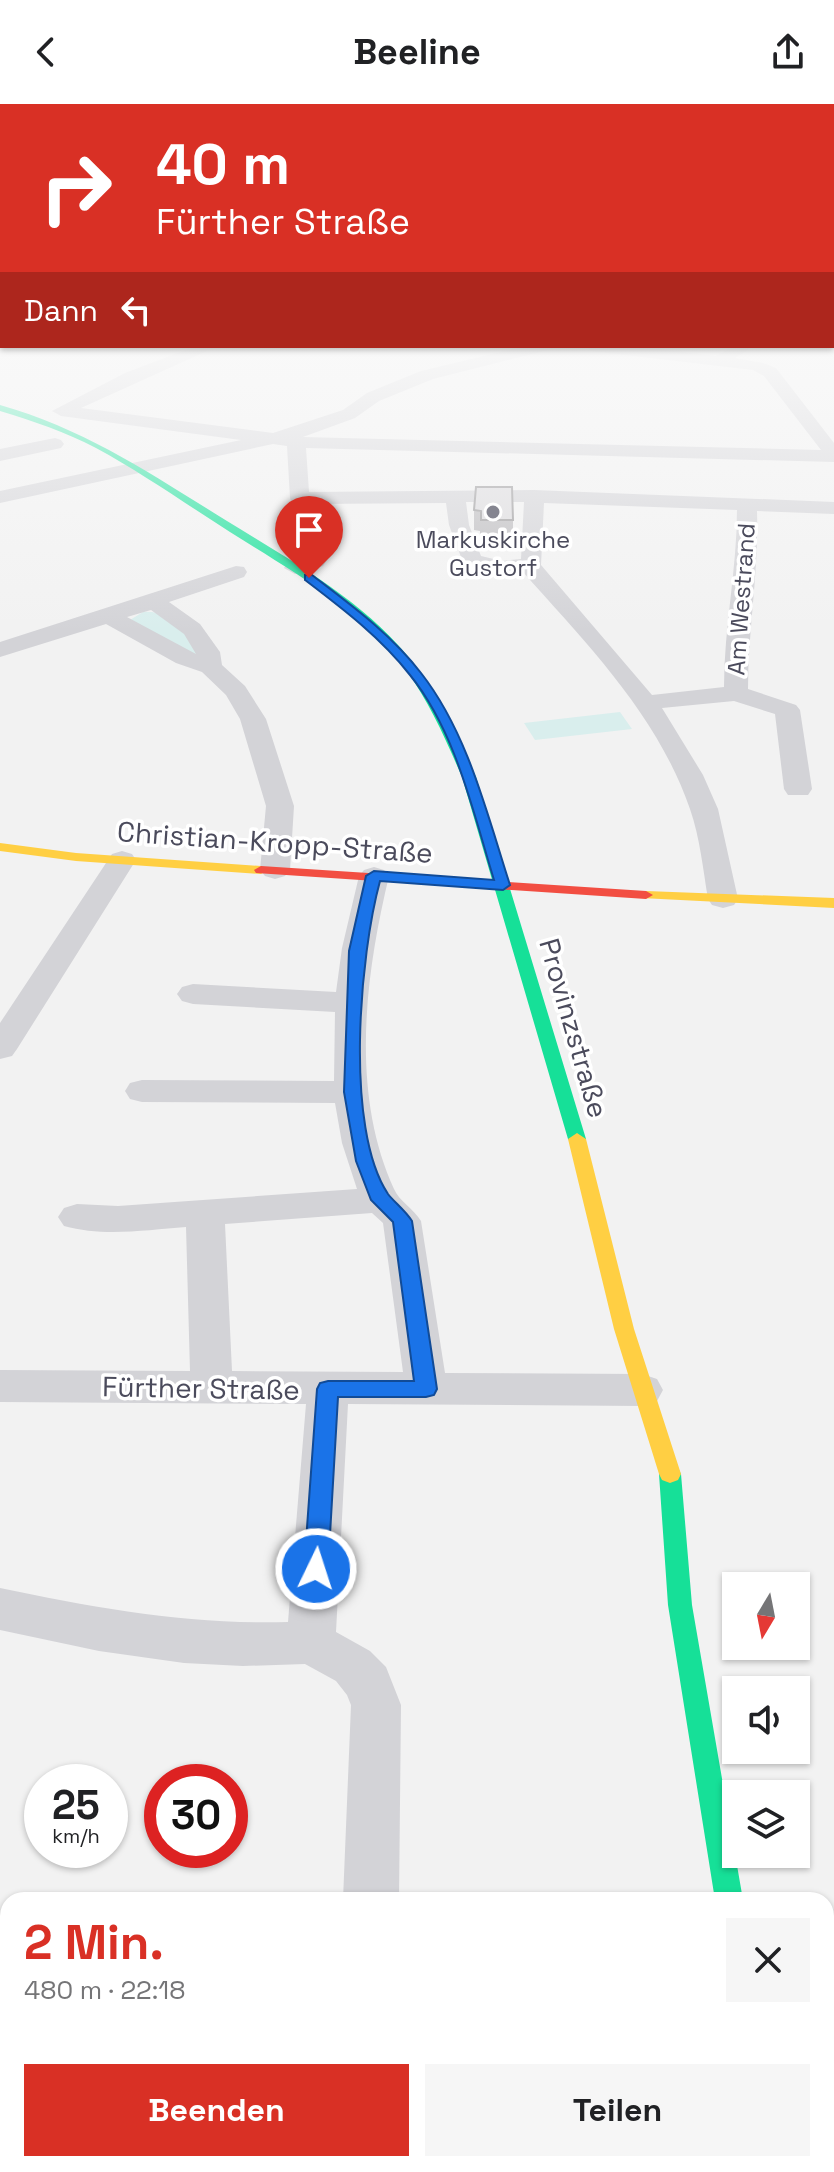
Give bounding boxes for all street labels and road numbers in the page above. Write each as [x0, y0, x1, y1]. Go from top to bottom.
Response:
street label: Am Westrand [720, 522, 762, 676]
street label: Christian-Kropp-Straße [116, 813, 434, 871]
street label: Provinzstraße [531, 934, 617, 1122]
street label: Fürther Straße [102, 1368, 300, 1408]

